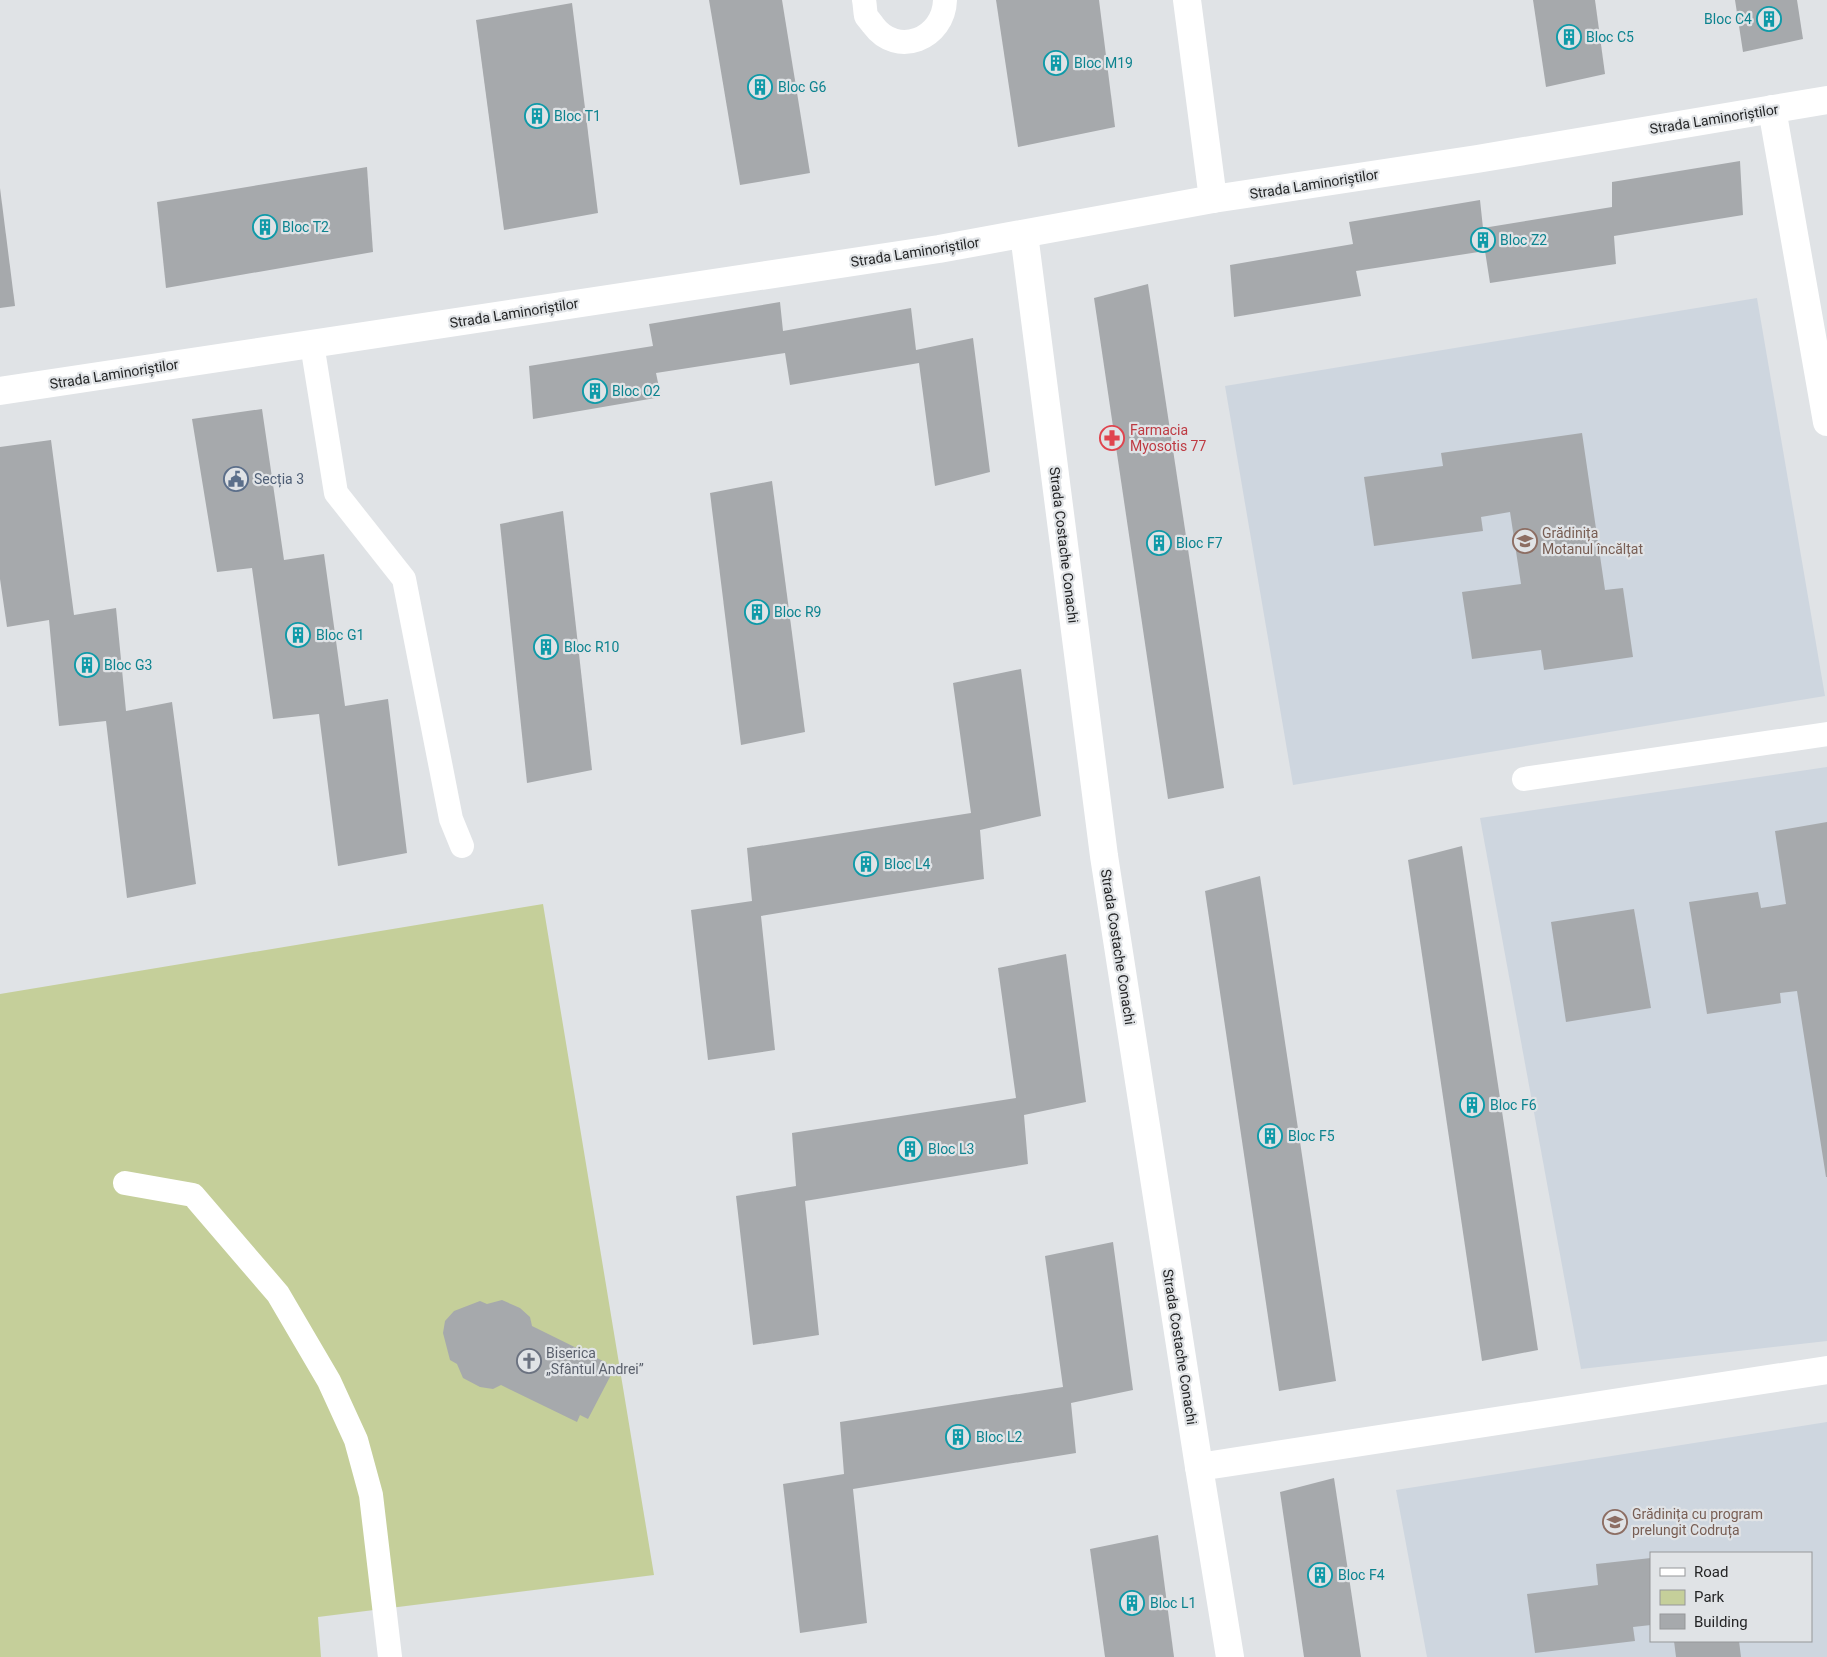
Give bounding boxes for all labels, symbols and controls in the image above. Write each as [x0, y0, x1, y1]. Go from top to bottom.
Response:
building icon: Bloc C4 [1756, 6, 1782, 32]
place label: Bloc C4 [1704, 11, 1752, 27]
building icon: Bloc C5 [1556, 24, 1582, 50]
place label: Bloc C5 [1586, 29, 1634, 45]
building icon: Bloc M19 [1043, 50, 1069, 76]
place label: Bloc M19 [1074, 55, 1133, 71]
building icon: Bloc G6 [747, 74, 773, 100]
place label: Bloc G6 [778, 79, 826, 95]
street label: Strada Laminoriștilor [1649, 101, 1780, 138]
building icon: Bloc T1 [524, 103, 550, 129]
place label: Bloc T1 [554, 108, 601, 124]
street label: Strada Laminoriștilor [1249, 166, 1380, 203]
building icon: Bloc T2 [252, 214, 278, 240]
place label: Bloc T2 [282, 219, 329, 235]
building icon: Bloc Z2 [1470, 227, 1496, 253]
place label: Bloc Z2 [1500, 232, 1547, 248]
street label: Strada Laminoriștilor [850, 234, 981, 271]
street label: Strada Laminoriștilor [449, 295, 580, 332]
street label: Strada Laminoriștilor [49, 356, 180, 393]
building icon: Bloc O2 [582, 378, 608, 404]
place label: Bloc O2 [612, 383, 661, 399]
place label: Farmacia Myosotis 77 [1130, 422, 1206, 454]
pharmacy icon: Farmacia Myosotis 77 [1099, 425, 1125, 451]
public building icon: Secția 3 [223, 466, 249, 492]
street label: Strada Costache Conachi [1046, 466, 1082, 624]
place label: Secția 3 [254, 471, 304, 488]
place label: Grădinița Motanul încălțat [1542, 525, 1643, 558]
school or university icon: Grădinița Motanul încălțat [1512, 528, 1538, 554]
building icon: Bloc F7 [1146, 530, 1172, 556]
place label: Bloc F7 [1176, 535, 1223, 551]
building icon: Bloc R9 [744, 599, 770, 625]
place label: Bloc R9 [774, 604, 821, 620]
building icon: Bloc G1 [285, 622, 311, 648]
place label: Bloc G1 [316, 627, 364, 643]
building icon: Bloc R10 [533, 634, 559, 660]
place label: Bloc R10 [564, 639, 619, 655]
building icon: Bloc G3 [74, 652, 100, 678]
place label: Bloc G3 [104, 657, 152, 673]
building icon: Bloc L4 [853, 851, 879, 877]
place label: Bloc L4 [884, 856, 930, 872]
street label: Strada Costache Conachi [1098, 868, 1138, 1026]
building icon: Bloc F6 [1459, 1092, 1485, 1118]
place label: Bloc F6 [1490, 1097, 1537, 1113]
building icon: Bloc F5 [1257, 1123, 1283, 1149]
place label: Bloc F5 [1288, 1128, 1335, 1144]
building icon: Bloc L3 [897, 1136, 923, 1162]
place label: Bloc L3 [928, 1141, 974, 1157]
street label: Strada Costache Conachi [1160, 1268, 1200, 1426]
place label: Biserica „Sfântul Andrei” [546, 1345, 644, 1377]
church icon: Biserica „Sfântul Andrei” [516, 1348, 542, 1374]
building icon: Bloc L2 [945, 1424, 971, 1450]
place label: Bloc L2 [976, 1429, 1022, 1445]
place label: Grădinița cu program prelungit Codruța [1632, 1506, 1763, 1539]
school or university icon: Grădinița cu program prelungit Codruța [1602, 1509, 1628, 1535]
legend [1650, 1552, 1812, 1642]
building icon: Bloc F4 [1307, 1562, 1333, 1588]
text: Road [1694, 1563, 1728, 1581]
place label: Bloc F4 [1338, 1567, 1385, 1583]
text: Park [1694, 1588, 1725, 1606]
building icon: Bloc L1 [1119, 1590, 1145, 1616]
place label: Bloc L1 [1150, 1595, 1196, 1611]
text: Building [1694, 1613, 1748, 1631]

